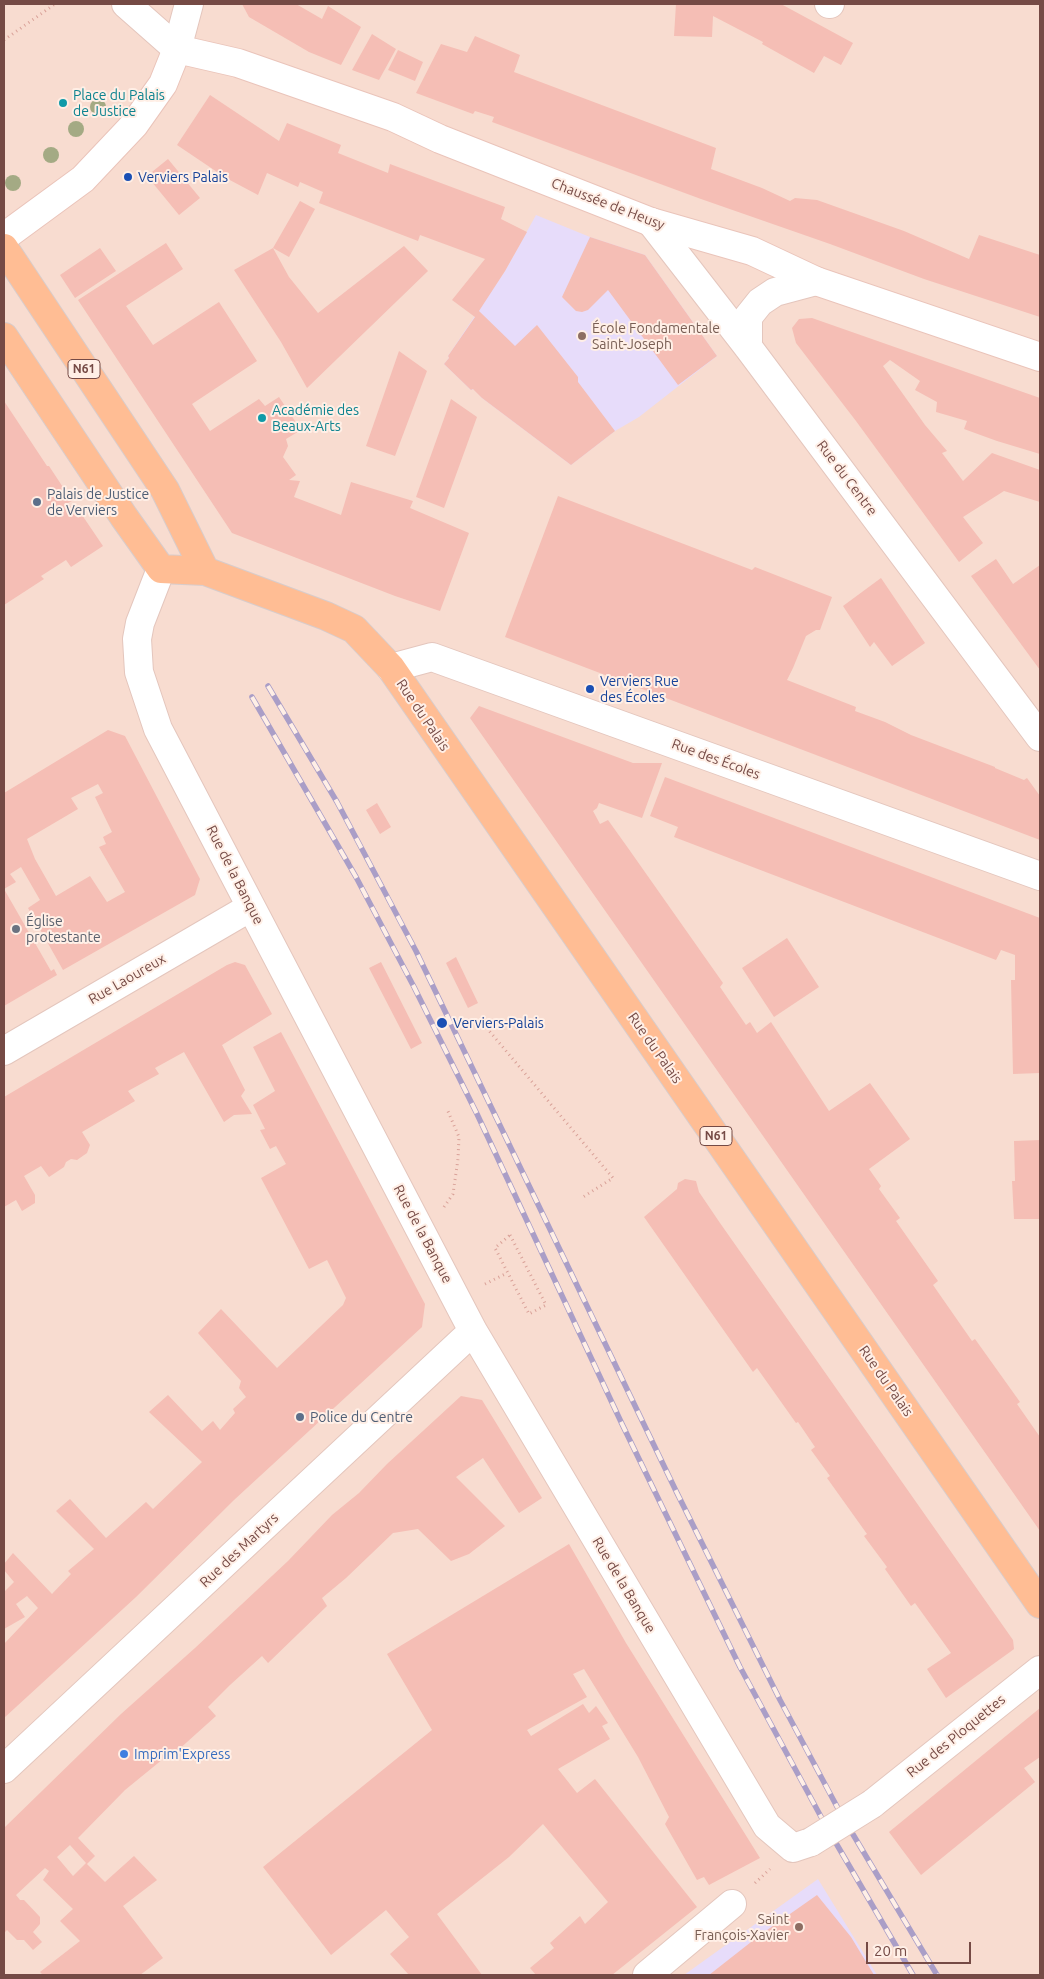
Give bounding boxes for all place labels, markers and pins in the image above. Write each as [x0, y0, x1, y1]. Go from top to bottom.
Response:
place label: Place du Palais de Justice [73, 87, 165, 120]
marker: Place du Palais de Justice [57, 97, 69, 109]
place label: Verviers Palais [138, 169, 228, 185]
marker: Verviers Palais [122, 171, 134, 183]
place label: École Fondamentale Saint-Joseph [592, 320, 720, 352]
marker: École Fondamentale Saint-Joseph [576, 330, 588, 342]
place label: Académie des Beaux-Arts [272, 402, 359, 434]
marker: Académie des Beaux-Arts [256, 412, 268, 424]
place label: Palais de Justice de Verviers [47, 486, 149, 518]
marker: Palais de Justice de Verviers [31, 496, 43, 508]
place label: Verviers Rue des Écoles [600, 673, 679, 706]
marker: Verviers Rue des Écoles [584, 683, 596, 695]
place label: Église protestante [26, 913, 101, 946]
marker: Église protestante [10, 923, 22, 935]
place label: Verviers-Palais [453, 1015, 544, 1031]
marker: Verviers-Palais [435, 1016, 449, 1030]
place label: Police du Centre [310, 1409, 413, 1425]
marker: Police du Centre [294, 1411, 306, 1423]
place label: Imprim'Express [134, 1746, 230, 1762]
marker: Imprim'Express [118, 1748, 130, 1760]
place label: Saint François-Xavier [694, 1911, 789, 1944]
marker: Saint François-Xavier [793, 1921, 805, 1933]

